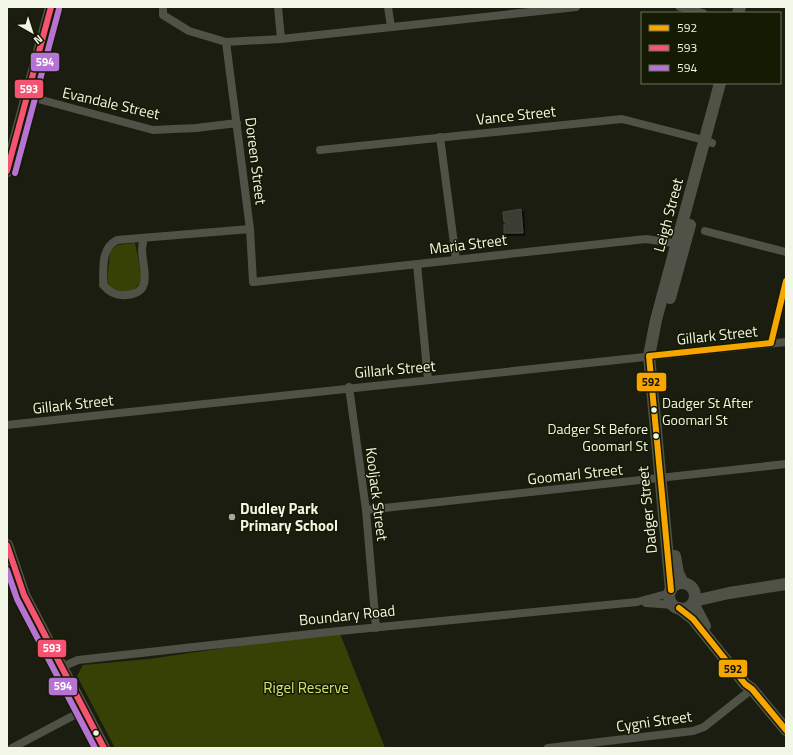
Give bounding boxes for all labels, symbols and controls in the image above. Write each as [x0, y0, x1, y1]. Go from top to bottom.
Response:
north arrow [12, 12, 52, 52]
legend [641, 12, 781, 84]
text: 592 [677, 18, 697, 37]
text: N [30, 31, 46, 48]
text: 593 [677, 38, 697, 57]
line badge: 594 [30, 52, 60, 72]
text: 594 [36, 54, 54, 70]
text: 594 [677, 58, 697, 77]
line badge: 593 [14, 79, 44, 99]
text: 593 [20, 81, 38, 97]
street label: Evandale Street [60, 81, 163, 126]
street label: Vance Street [475, 99, 558, 131]
street label: Doreen Street [239, 116, 273, 207]
street label: Leigh Street [647, 175, 689, 255]
street label: Maria Street [428, 228, 509, 260]
street label: Gillark Street [675, 319, 759, 351]
street label: Gillark Street [353, 354, 437, 384]
line badge: 592 [636, 372, 667, 392]
text: 592 [642, 374, 660, 390]
street label: Gillark Street [31, 388, 115, 420]
place label: Dadger St After Goomarl St [662, 392, 753, 430]
marker: Dadger St After Goomarl St [649, 405, 659, 415]
place label: Dadger St Before Goomarl St [548, 418, 648, 456]
marker: Dadger St Before Goomarl St [651, 431, 661, 441]
street label: Kooljack Street [360, 446, 394, 543]
street label: Goomarl Street [526, 457, 625, 490]
street label: Dadger Street [631, 465, 663, 555]
place label: Dudley Park Primary School [240, 497, 338, 537]
marker: Dudley Park Primary School [227, 512, 237, 522]
street label: Boundary Road [298, 599, 396, 631]
line badge: 593 [37, 639, 67, 658]
text: 593 [43, 640, 61, 656]
line badge: 592 [718, 659, 748, 678]
text: 592 [724, 661, 742, 677]
park label: Rigel Reserve [263, 676, 349, 699]
line badge: 594 [48, 677, 78, 696]
text: 594 [54, 678, 72, 694]
street label: Cygni Street [615, 704, 694, 738]
unlabelled marker [91, 728, 101, 738]

